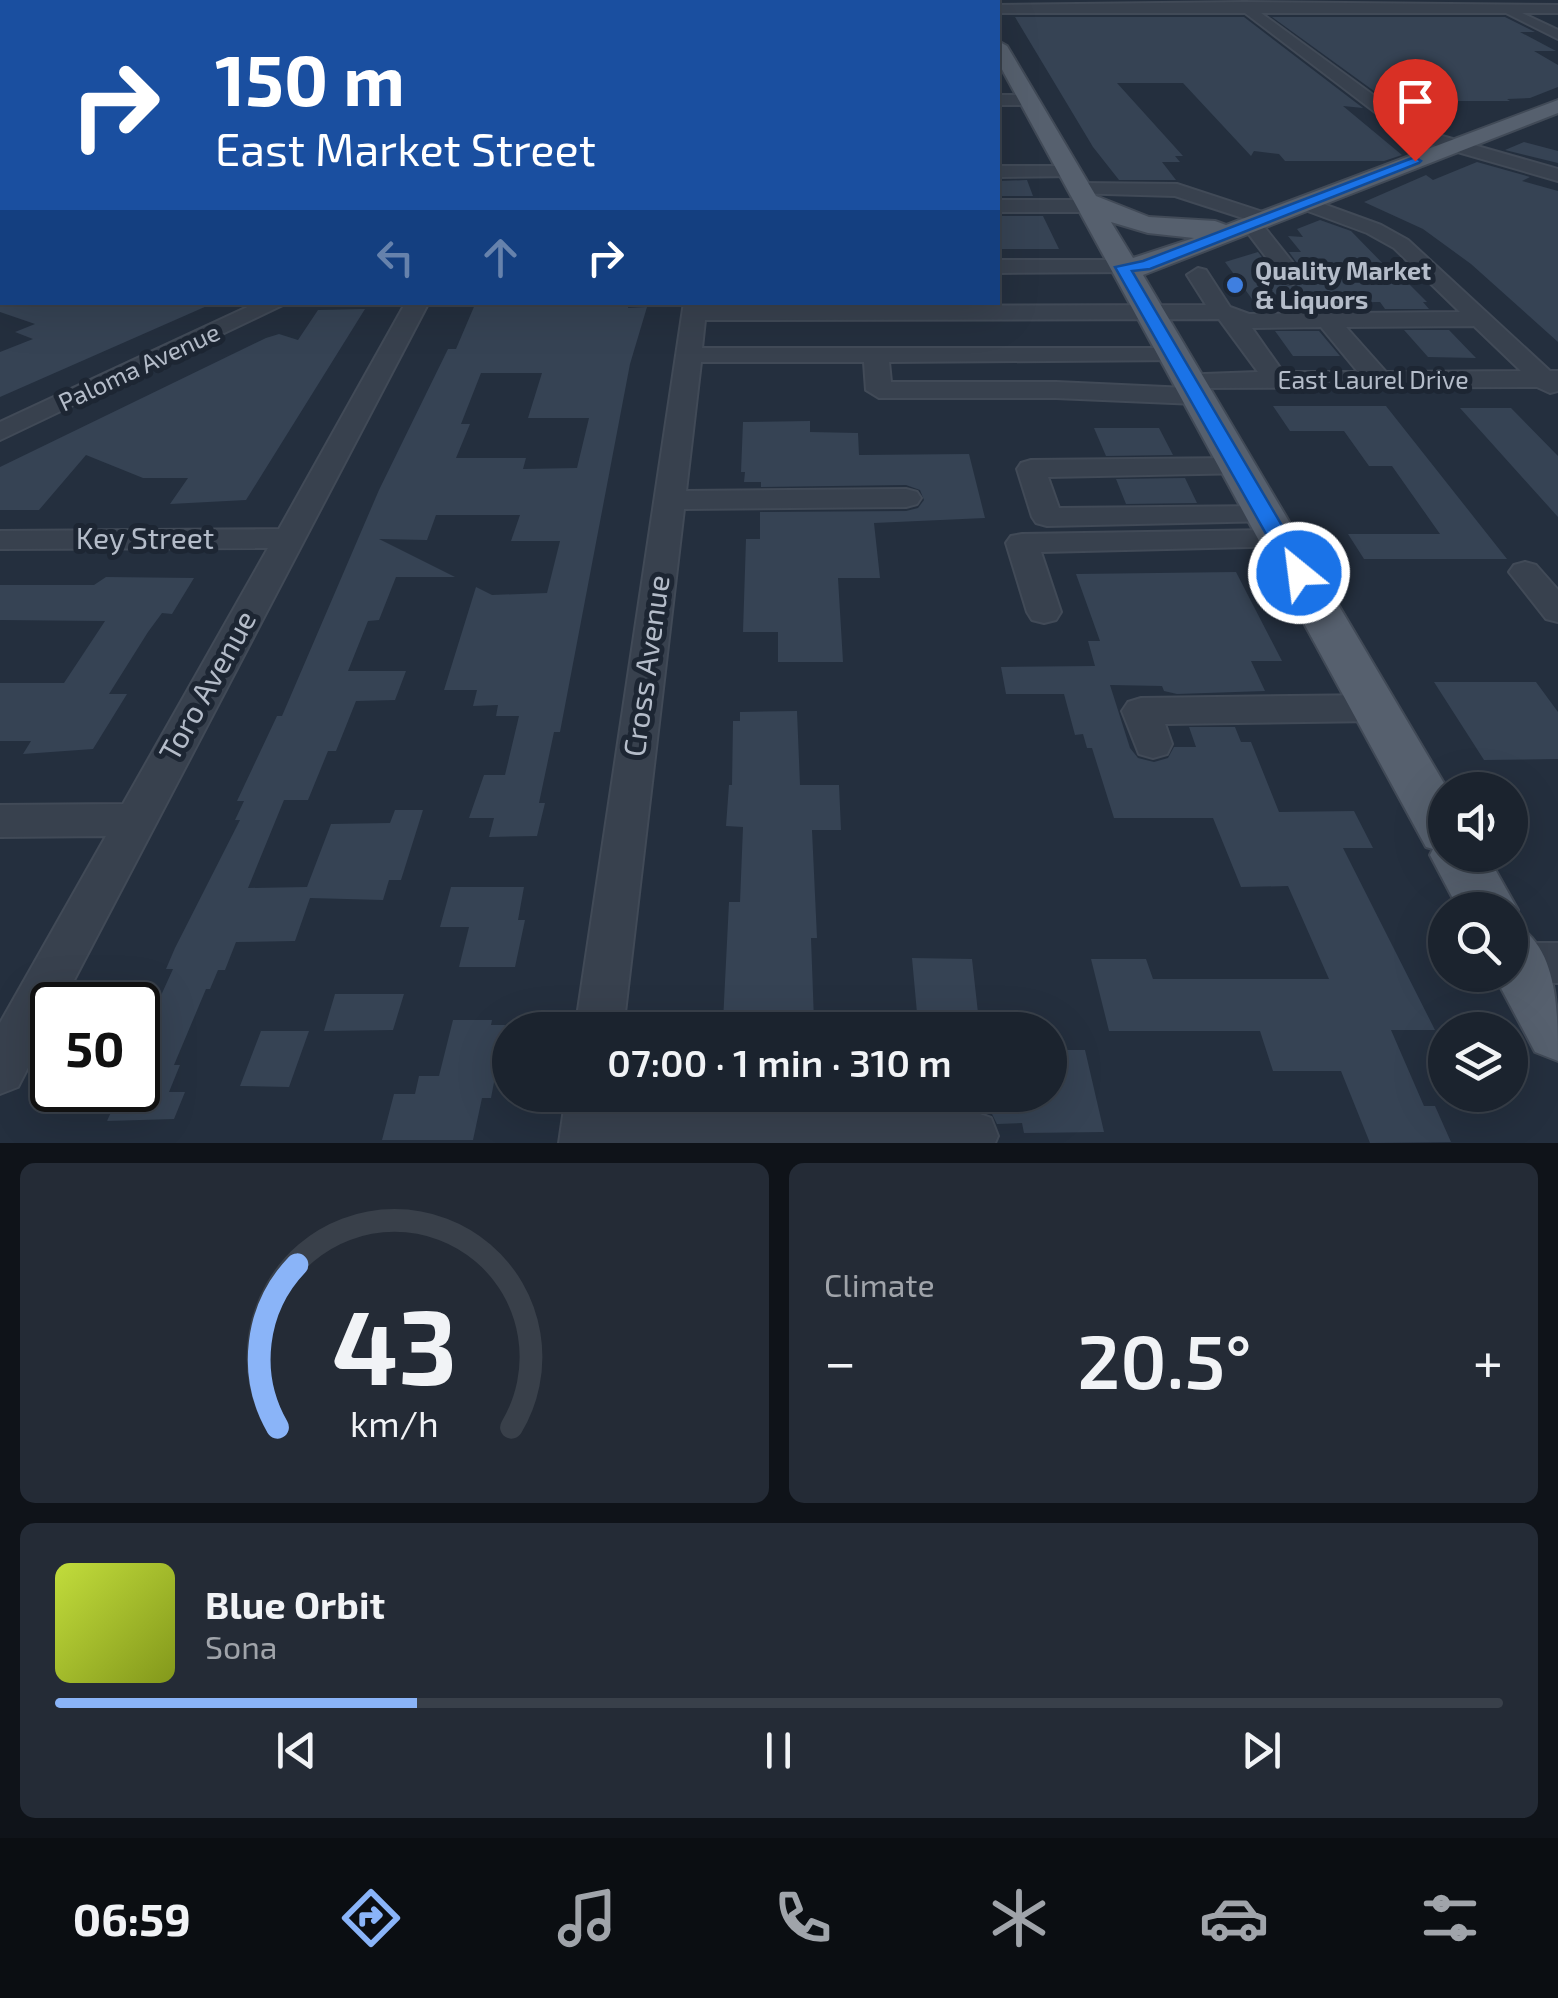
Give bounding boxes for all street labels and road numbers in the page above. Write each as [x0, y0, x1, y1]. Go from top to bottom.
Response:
street label: Paloma Avenue [53, 316, 224, 417]
street label: East Laurel Drive [1277, 364, 1469, 394]
street label: Key Street [76, 519, 214, 555]
street label: Cross Avenue [614, 573, 676, 759]
street label: Toro Avenue [150, 604, 262, 766]

